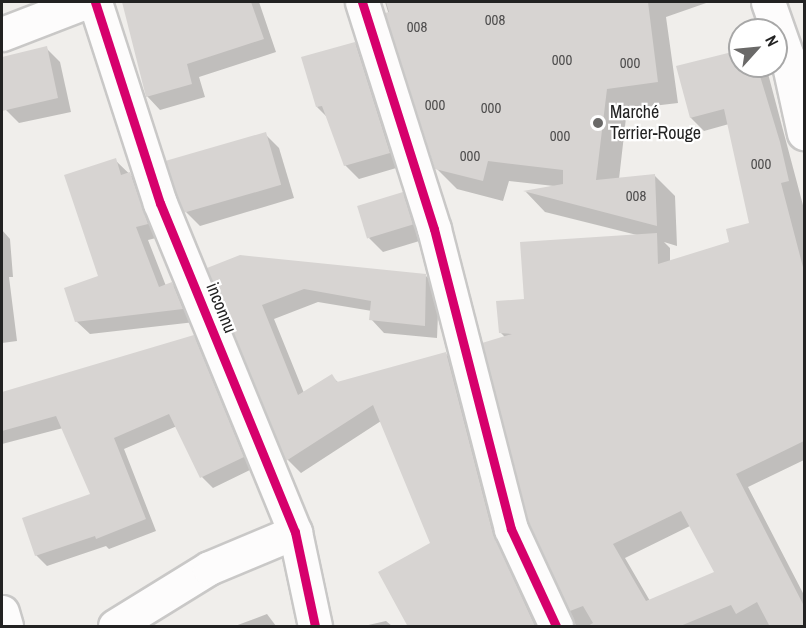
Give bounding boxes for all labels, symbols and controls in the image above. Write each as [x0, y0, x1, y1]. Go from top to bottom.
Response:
house number: 008 [485, 11, 505, 29]
house number: 008 [407, 18, 427, 36]
north arrow [728, 18, 788, 78]
text: N [760, 32, 784, 50]
house number: 000 [552, 51, 572, 69]
house number: 000 [620, 54, 640, 72]
house number: 000 [425, 96, 445, 114]
house number: 000 [481, 99, 501, 117]
place label: Marché Terrier-Rouge [610, 102, 701, 144]
marker: Marché Terrier-Rouge [591, 116, 605, 130]
house number: 000 [550, 127, 570, 145]
house number: 000 [460, 147, 480, 165]
house number: 000 [751, 155, 771, 173]
house number: 008 [626, 187, 646, 205]
street label: inconnu [201, 280, 241, 336]

